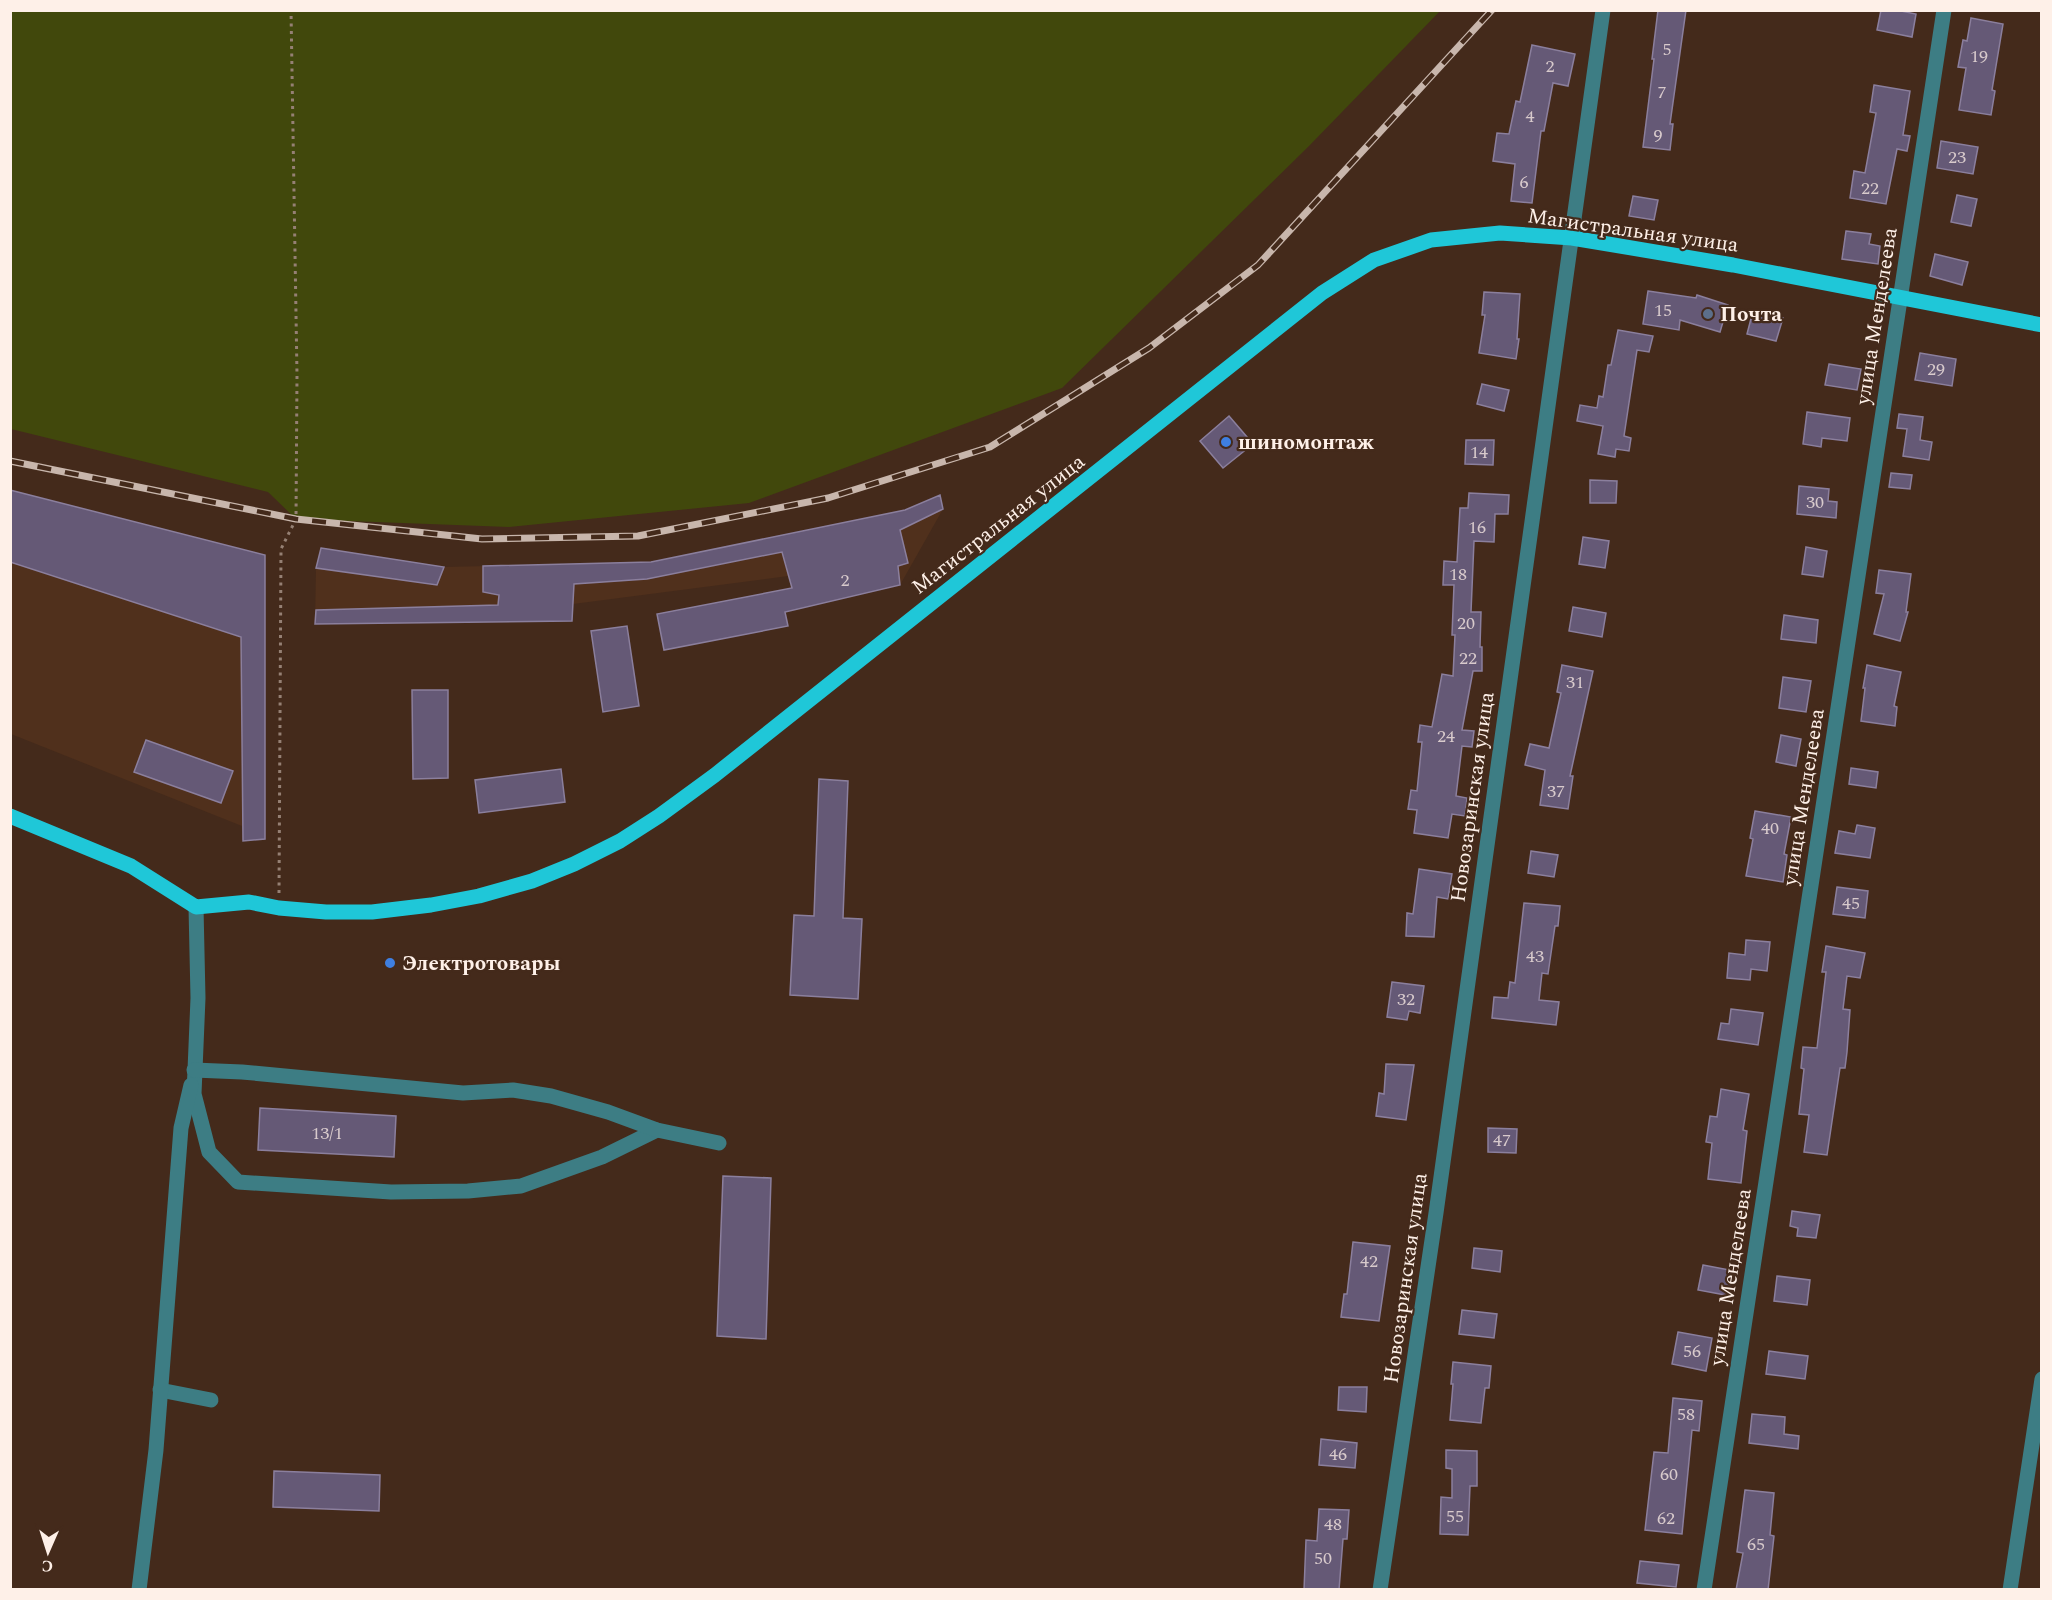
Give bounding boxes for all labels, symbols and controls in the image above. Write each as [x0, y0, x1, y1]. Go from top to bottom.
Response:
house number: 5 [1663, 36, 1672, 63]
house number: 19 [1970, 43, 1988, 70]
house number: 2 [1546, 53, 1555, 80]
house number: 7 [1658, 79, 1667, 106]
house number: 4 [1526, 103, 1535, 130]
house number: 9 [1654, 122, 1663, 149]
house number: 23 [1948, 144, 1966, 171]
house number: 6 [1520, 169, 1529, 196]
house number: 22 [1861, 175, 1879, 202]
street label: Магистральная улица [1525, 200, 1741, 262]
street label: улица Менделеева [1847, 225, 1907, 408]
house number: 15 [1654, 297, 1672, 324]
place label: Почта [1720, 299, 1782, 331]
marker: Почта [1701, 307, 1715, 321]
house number: 29 [1927, 356, 1945, 383]
place label: шиномонтаж [1238, 427, 1374, 459]
marker: шиномонтаж [1219, 435, 1233, 449]
house number: 14 [1470, 439, 1488, 466]
street label: Магистральная улица [905, 446, 1093, 603]
house number: 30 [1806, 489, 1824, 516]
house number: 16 [1468, 514, 1486, 541]
house number: 18 [1449, 561, 1467, 588]
house number: 2 [841, 567, 850, 594]
house number: 20 [1457, 610, 1475, 637]
house number: 22 [1459, 645, 1477, 672]
house number: 31 [1566, 669, 1584, 696]
street label: Новозаринская улица [1442, 689, 1504, 904]
street label: улица Менделеева [1774, 706, 1834, 889]
house number: 24 [1437, 723, 1455, 750]
house number: 37 [1547, 778, 1565, 805]
house number: 40 [1761, 815, 1779, 842]
house number: 45 [1842, 890, 1860, 917]
house number: 43 [1526, 943, 1544, 970]
place label: Электротовары [402, 948, 561, 980]
marker: Электротовары [383, 956, 397, 970]
house number: 32 [1397, 986, 1415, 1013]
house number: 13/1 [311, 1120, 343, 1147]
house number: 47 [1493, 1127, 1511, 1154]
street label: Новозаринская улица [1375, 1170, 1437, 1385]
street label: улица Менделеева [1701, 1186, 1761, 1369]
house number: 42 [1360, 1248, 1378, 1275]
house number: 56 [1683, 1338, 1701, 1365]
house number: 58 [1677, 1401, 1695, 1428]
house number: 46 [1329, 1441, 1347, 1468]
house number: 60 [1660, 1461, 1678, 1488]
house number: 55 [1446, 1503, 1464, 1530]
house number: 62 [1657, 1505, 1675, 1532]
house number: 48 [1324, 1511, 1342, 1538]
north arrow [18, 1522, 78, 1582]
house number: 65 [1747, 1531, 1765, 1558]
house number: 50 [1314, 1545, 1332, 1572]
text: С [41, 1554, 54, 1578]

